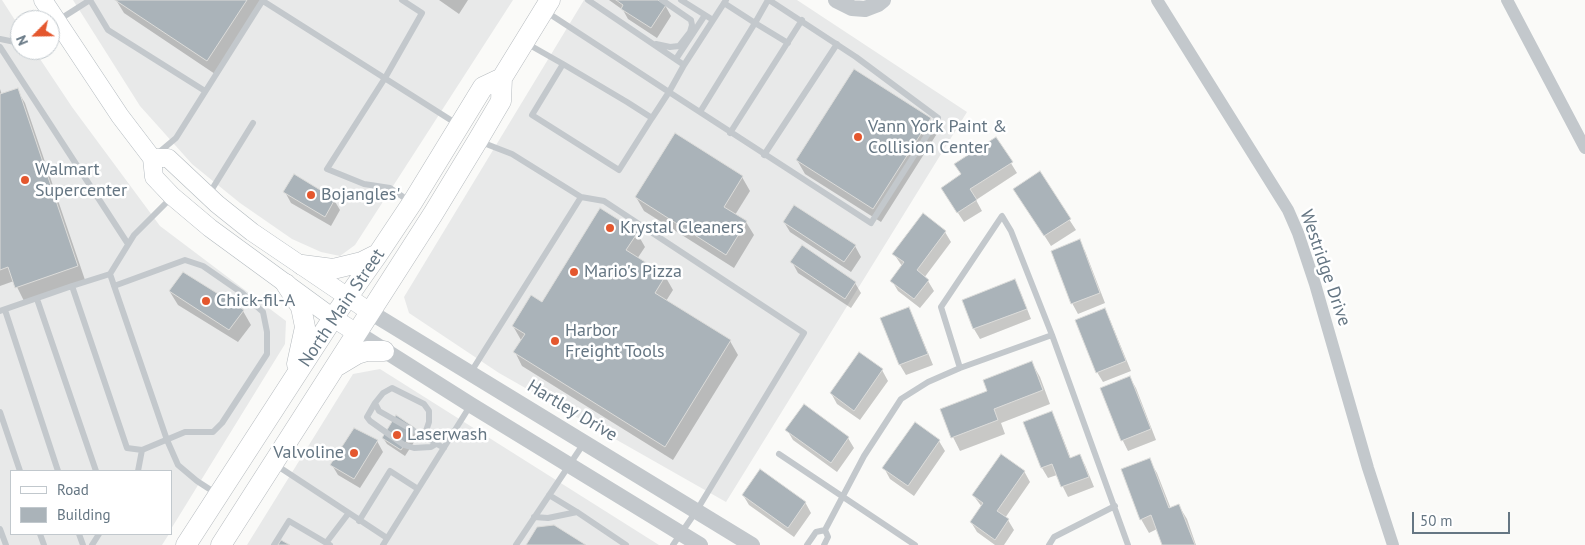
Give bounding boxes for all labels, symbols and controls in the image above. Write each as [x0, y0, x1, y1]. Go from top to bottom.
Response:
north arrow [10, 10, 60, 60]
text: N [12, 33, 32, 48]
place label: Vann York Paint & Collision Center [868, 116, 1007, 158]
marker: Vann York Paint & Collision Center [852, 131, 864, 143]
place label: Walmart Supercenter [35, 159, 127, 202]
marker: Walmart Supercenter [19, 174, 31, 186]
place label: Bojangles' [321, 184, 400, 206]
marker: Bojangles' [305, 189, 317, 201]
street label: Westridge Drive [1295, 207, 1355, 329]
place label: Krystal Cleaners [620, 217, 744, 239]
marker: Krystal Cleaners [604, 222, 616, 234]
street label: North Main Street [295, 245, 389, 371]
place label: Mario's Pizza [584, 261, 682, 283]
marker: Mario's Pizza [568, 266, 580, 278]
place label: Chick-fil-A [216, 290, 295, 312]
marker: Chick-fil-A [200, 295, 212, 307]
place label: Harbor Freight Tools [565, 320, 665, 362]
marker: Harbor Freight Tools [549, 335, 561, 347]
street label: Hartley Drive [523, 376, 621, 446]
place label: Laserwash [407, 424, 487, 446]
marker: Laserwash [391, 429, 403, 441]
place label: Valvoline [273, 442, 344, 464]
marker: Valvoline [348, 447, 360, 459]
legend [10, 470, 172, 535]
text: Road [57, 480, 89, 499]
scale bar [1415, 502, 1512, 534]
text: Building [57, 505, 111, 524]
text: 50 m [1420, 511, 1453, 530]

